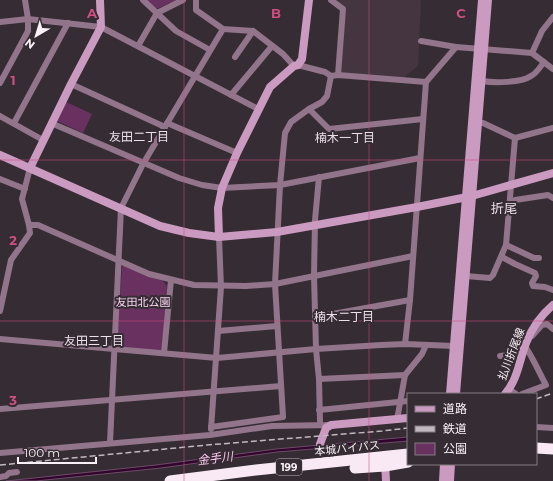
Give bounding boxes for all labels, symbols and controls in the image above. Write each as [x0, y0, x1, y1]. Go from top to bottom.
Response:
text: A [86, 5, 98, 21]
text: B [271, 5, 281, 21]
text: C [456, 5, 466, 21]
north arrow [16, 16, 56, 56]
text: N [22, 36, 38, 52]
text: 1 [10, 72, 16, 88]
district label: 友田二丁目 [109, 129, 169, 144]
district label: 楠木一丁目 [315, 130, 375, 145]
district label: 折尾 [491, 200, 517, 216]
text: 2 [9, 232, 17, 248]
park label: 友田北公園 [116, 295, 171, 309]
district label: 楠木二丁目 [314, 309, 374, 324]
street label: 払川折尾線 [495, 326, 527, 382]
district label: 友田三丁目 [64, 333, 124, 348]
text: 3 [8, 392, 17, 408]
legend [407, 393, 537, 465]
text: 道路 [443, 401, 467, 416]
text: 鉄道 [443, 421, 467, 436]
street label: 本城バイパス [314, 438, 380, 458]
scale bar [18, 439, 96, 465]
text: 公園 [443, 441, 467, 456]
text: 100 m [24, 445, 60, 460]
water label: 金手川 [196, 448, 236, 468]
road number: 199 [276, 459, 302, 475]

